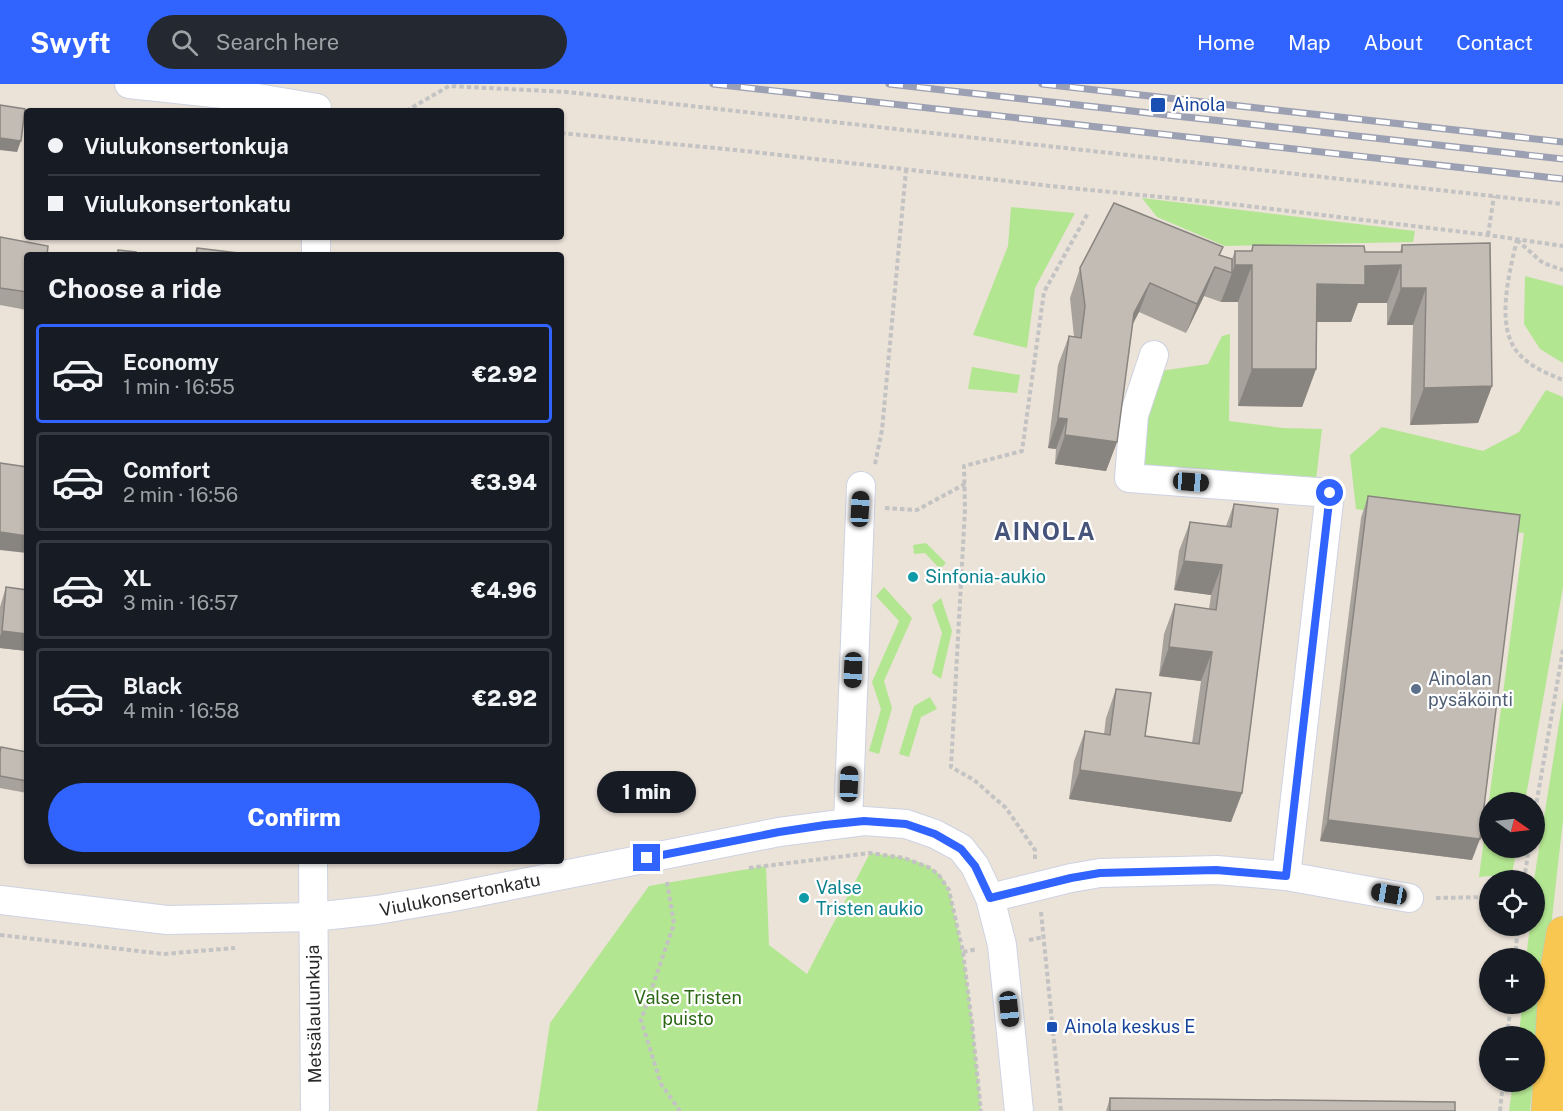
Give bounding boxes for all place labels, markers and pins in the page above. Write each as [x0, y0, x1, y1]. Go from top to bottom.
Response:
place label: Ainola [1172, 94, 1225, 115]
marker: Ainola [1149, 96, 1167, 114]
place label: Sinfonia-aukio [925, 566, 1046, 587]
marker: Sinfonia-aukio [906, 570, 920, 584]
place label: Ainolan pysäköinti [1428, 668, 1513, 710]
marker: Ainolan pysäköinti [1409, 682, 1423, 696]
place label: Valse Tristen aukio [816, 877, 923, 919]
marker: Valse Tristen aukio [797, 891, 811, 905]
place label: Ainola keskus E [1064, 1016, 1195, 1037]
marker: Ainola keskus E [1045, 1020, 1059, 1034]

